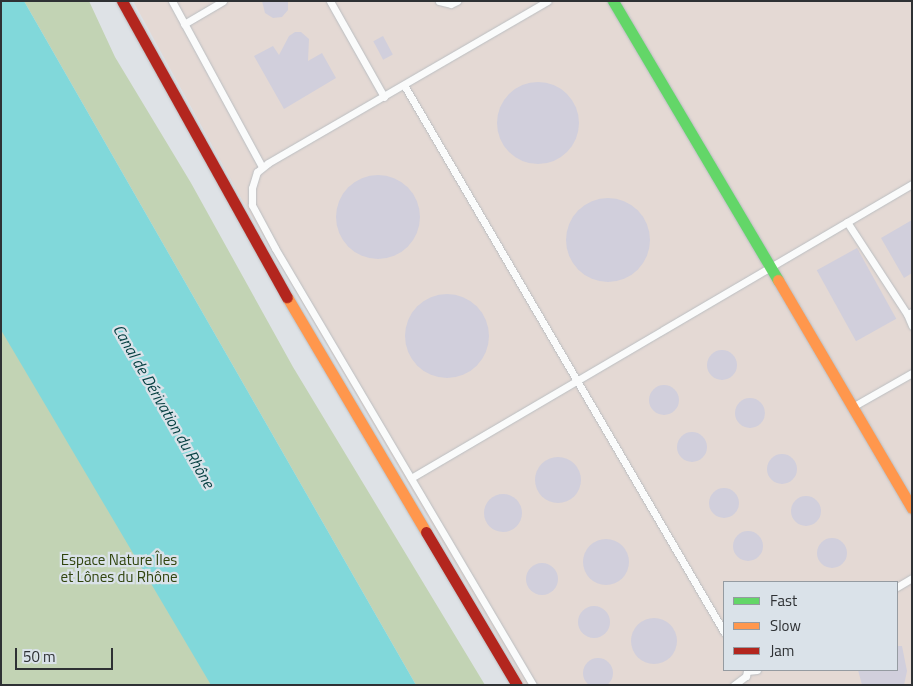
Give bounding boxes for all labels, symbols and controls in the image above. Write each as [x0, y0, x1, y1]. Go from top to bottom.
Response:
water label: Canal de Dérivation du Rhône [109, 321, 219, 491]
park label: Espace Nature Îles et Lônes du Rhône [60, 550, 178, 585]
legend [723, 581, 898, 671]
text: Fast [770, 589, 797, 612]
text: Slow [770, 614, 801, 637]
scale bar [18, 638, 115, 670]
text: Jam [770, 639, 794, 662]
text: 50 m [23, 645, 56, 668]

